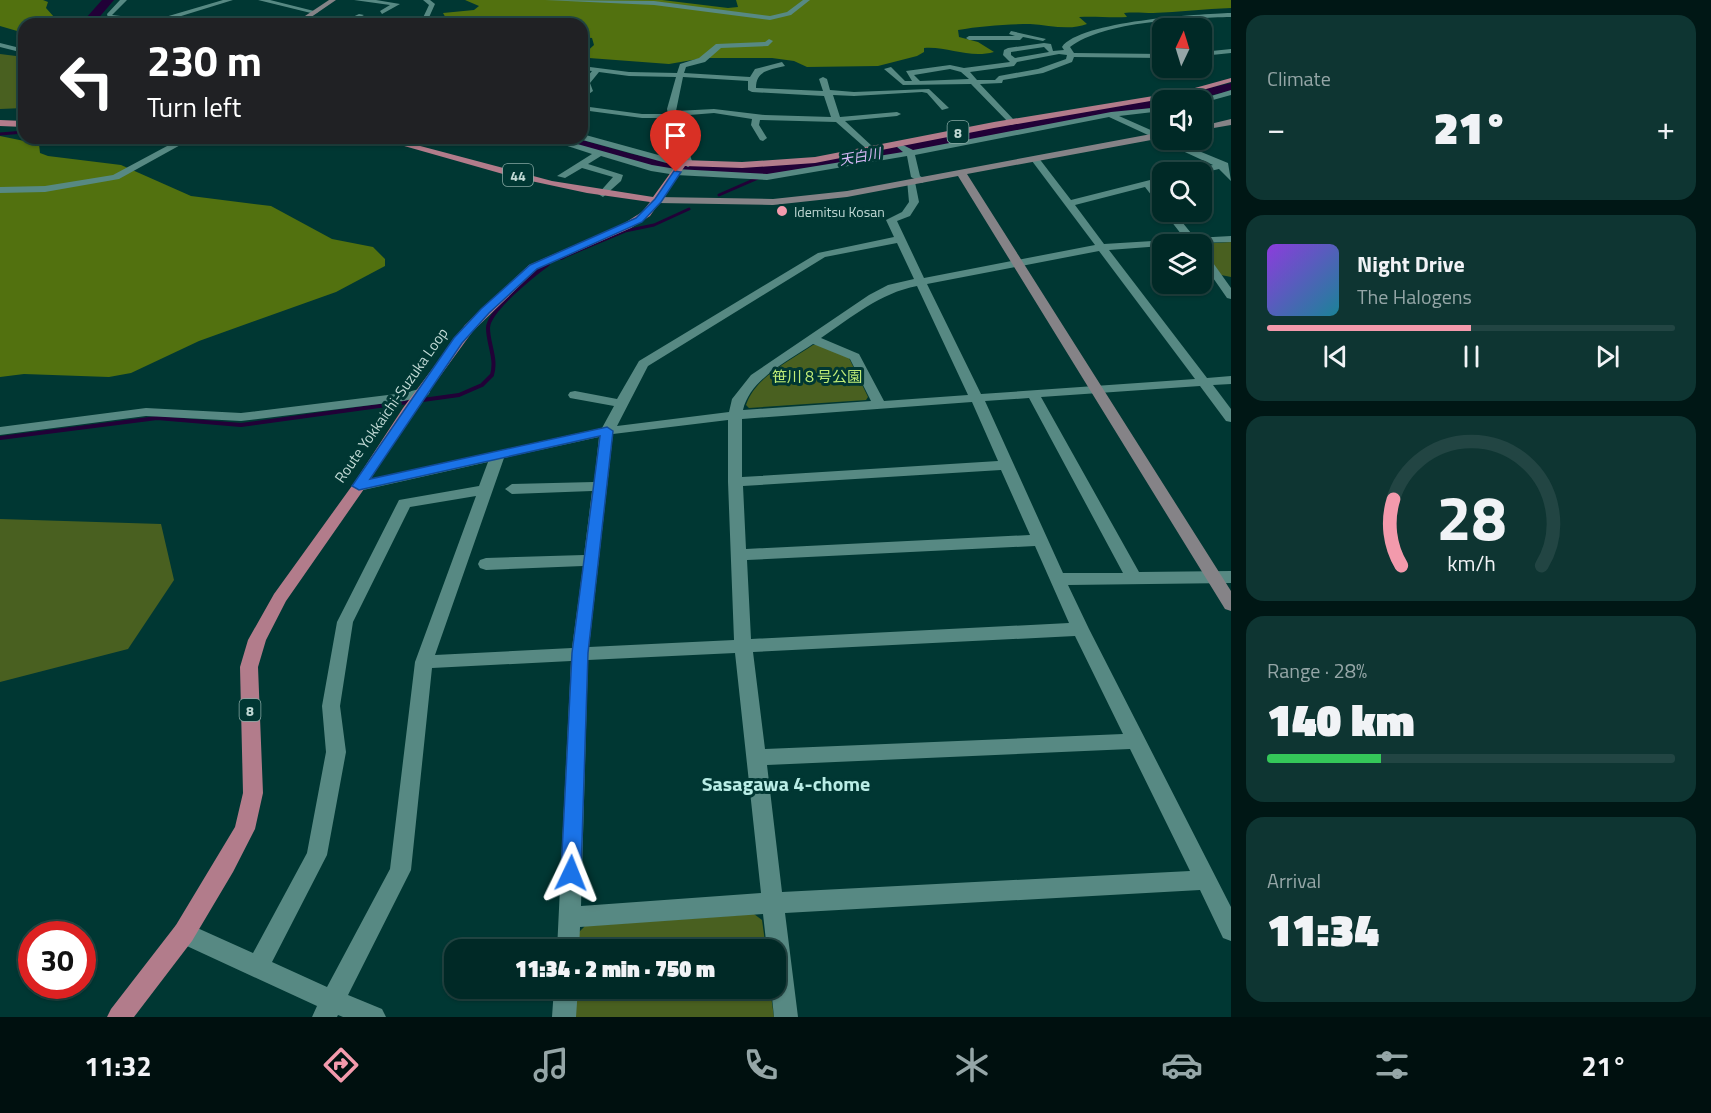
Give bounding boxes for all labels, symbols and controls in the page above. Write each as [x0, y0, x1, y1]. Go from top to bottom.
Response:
north arrow [1152, 18, 1212, 78]
map controls [1152, 18, 1212, 294]
text: 230 m [147, 28, 262, 92]
icon: left [48, 42, 126, 120]
text: Climate [1267, 63, 1331, 94]
text: Turn left [147, 86, 241, 127]
button: sound [1152, 90, 1212, 150]
text: 21° [1434, 93, 1508, 161]
text: − [1267, 103, 1285, 153]
text: + [1657, 103, 1675, 153]
pin [650, 110, 701, 172]
icon: arrive [659, 119, 692, 152]
road number: 8 [948, 121, 968, 143]
water label: 天白川 [837, 142, 884, 170]
button: search [1152, 162, 1212, 222]
road number: 44 [503, 164, 533, 186]
place label: Idemitsu Kosan [794, 201, 885, 222]
marker: Idemitsu Kosan [775, 204, 789, 218]
button: layers [1152, 234, 1212, 294]
text: Night Drive [1357, 247, 1465, 281]
text: The Halogens [1357, 281, 1472, 312]
street label: Route Yokkaichi-Suzuka Loop [329, 323, 454, 487]
icon: previous [1319, 340, 1352, 373]
icon: pause [1455, 340, 1488, 373]
icon: next [1591, 340, 1624, 373]
park label: 笹川８号公園 [772, 365, 862, 388]
text: 28 [1436, 469, 1506, 564]
text: km/h [1447, 547, 1495, 579]
text: Range · 28% [1267, 655, 1367, 686]
text: 140 km [1267, 685, 1415, 753]
road number: 8 [240, 699, 260, 721]
district label: Sasagawa 4-chome [702, 768, 870, 799]
position arrow [539, 841, 603, 905]
text: Arrival [1267, 865, 1321, 896]
text: 11:34 [1267, 895, 1379, 963]
speed limit sign: 30 [18, 921, 96, 999]
text: 11:34 · 2 min · 750 m [515, 952, 715, 986]
icon: directions [320, 1044, 362, 1086]
icon: music [530, 1044, 572, 1086]
icon: phone [740, 1044, 782, 1086]
icon: climate [951, 1044, 993, 1086]
icon: car [1161, 1044, 1203, 1086]
icon: filters [1371, 1044, 1413, 1086]
text: 11:32 [84, 1045, 152, 1086]
text: 21° [1581, 1045, 1627, 1086]

